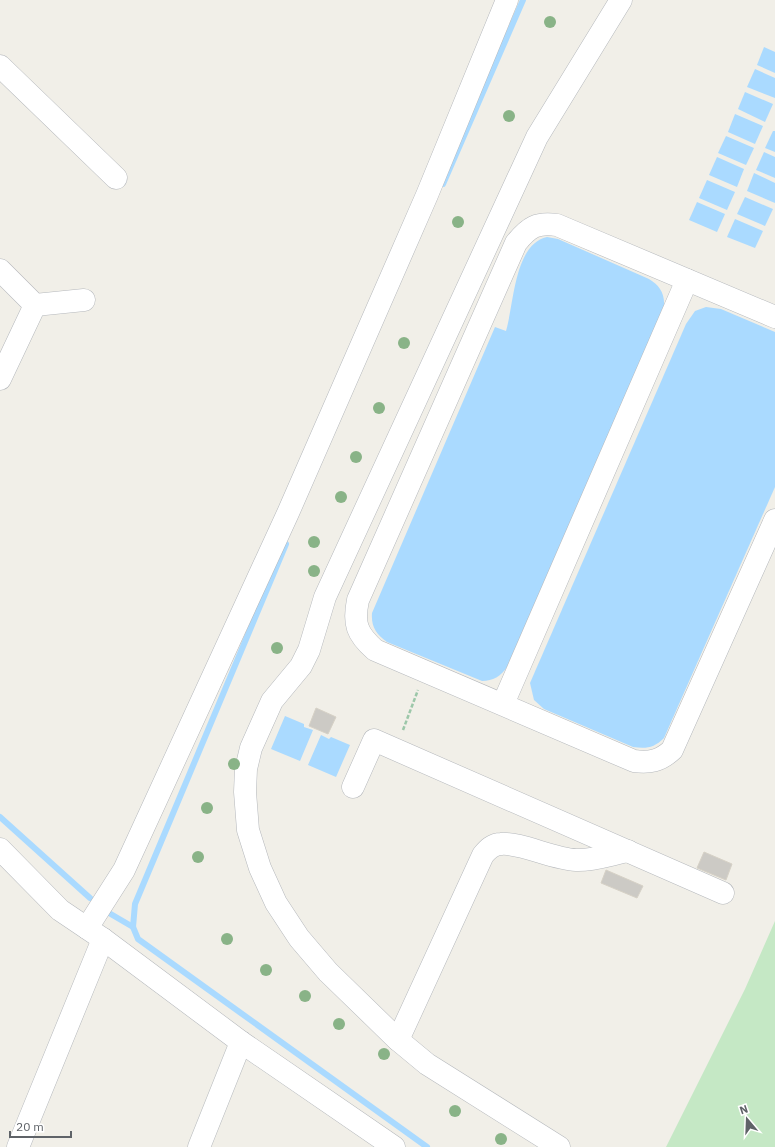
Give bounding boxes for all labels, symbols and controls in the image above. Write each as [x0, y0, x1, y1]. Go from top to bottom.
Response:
north arrow [727, 1099, 767, 1139]
text: N [738, 1102, 750, 1117]
scale bar [10, 1113, 71, 1139]
text: 20 m [16, 1119, 44, 1134]

